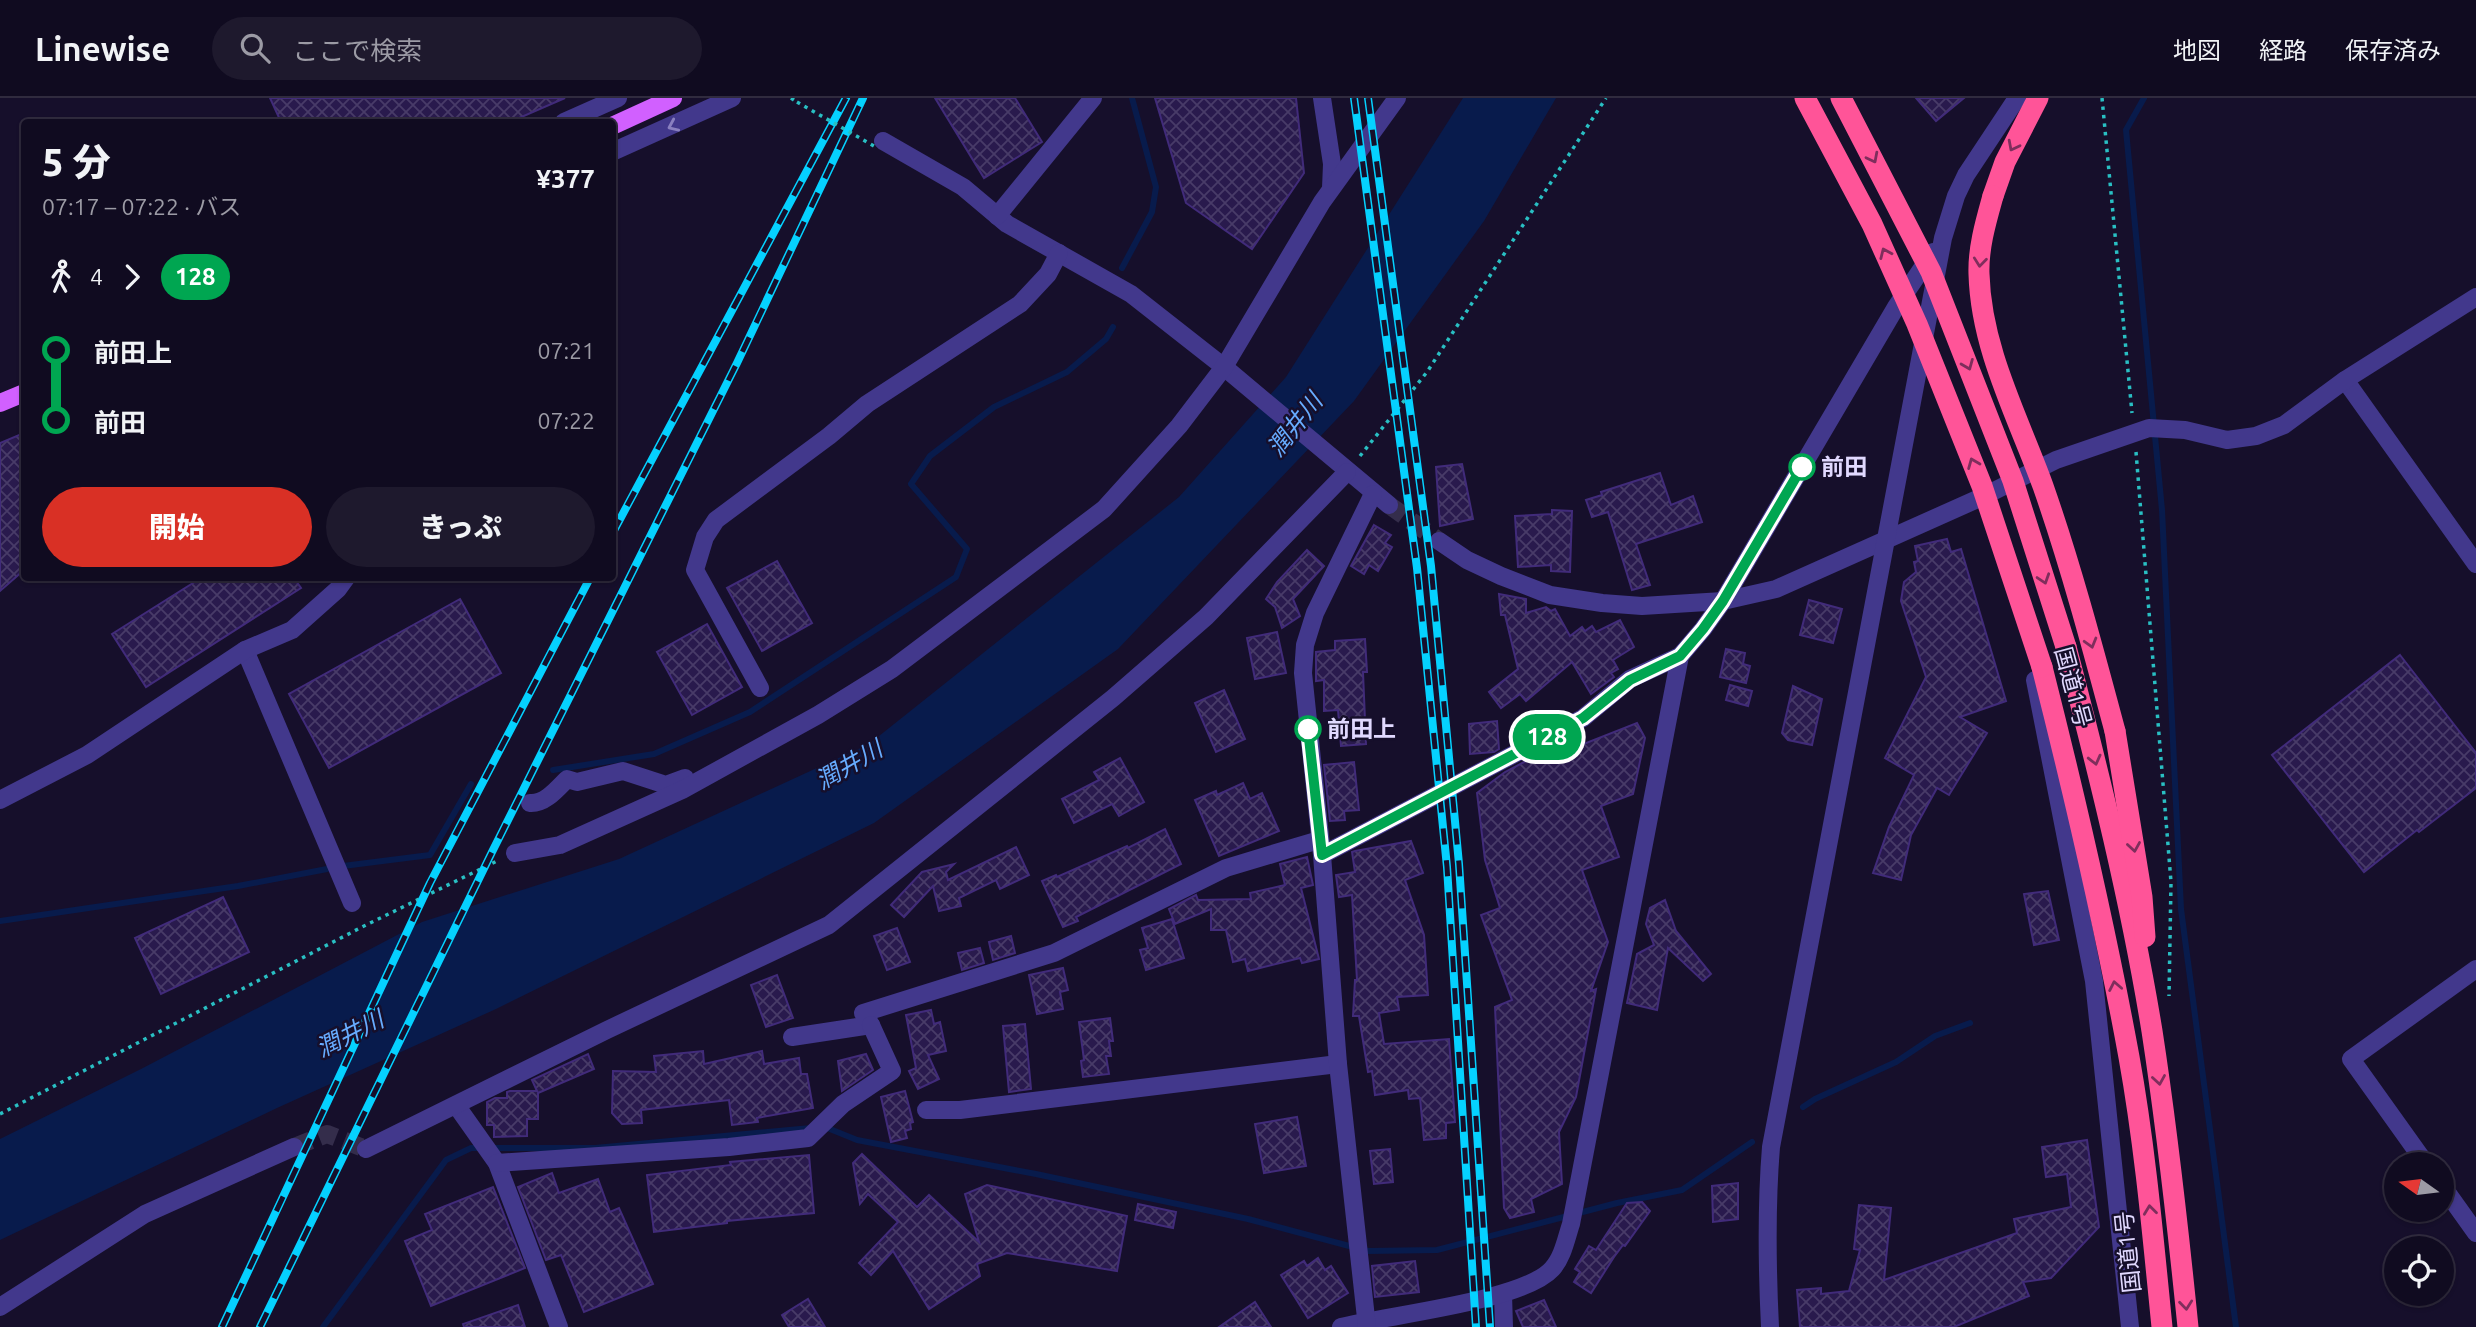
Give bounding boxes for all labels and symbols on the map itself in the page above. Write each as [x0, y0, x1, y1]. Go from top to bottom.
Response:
one-way arrow [667, 118, 680, 132]
one-way arrow [2007, 139, 2021, 151]
one-way arrow [1865, 151, 1878, 163]
one-way arrow [1879, 248, 1893, 261]
one-way arrow [1973, 257, 1988, 268]
one-way arrow [1959, 358, 1973, 370]
water label: 潤井川 [1262, 386, 1329, 461]
marker: 前田 [1789, 454, 1815, 480]
place label: 前田 [1821, 454, 1867, 479]
one-way arrow [1967, 458, 1981, 470]
one-way arrow [2036, 573, 2051, 585]
one-way arrow [2083, 637, 2098, 649]
street label: 国道1号 [2051, 644, 2096, 730]
line badge: 128 [1507, 714, 1587, 760]
marker: 前田上 [1295, 716, 1321, 742]
place label: 前田上 [1327, 716, 1396, 741]
water label: 潤井川 [811, 733, 889, 794]
one-way arrow [2087, 754, 2102, 766]
one-way arrow [2126, 841, 2141, 853]
one-way arrow [2108, 980, 2123, 992]
water label: 潤井川 [312, 1004, 391, 1062]
one-way arrow [2151, 1074, 2166, 1085]
north arrow [2384, 1152, 2454, 1222]
one-way arrow [2143, 1204, 2158, 1216]
street label: 国道1号 [2111, 1210, 2144, 1294]
one-way arrow [2178, 1300, 2193, 1311]

